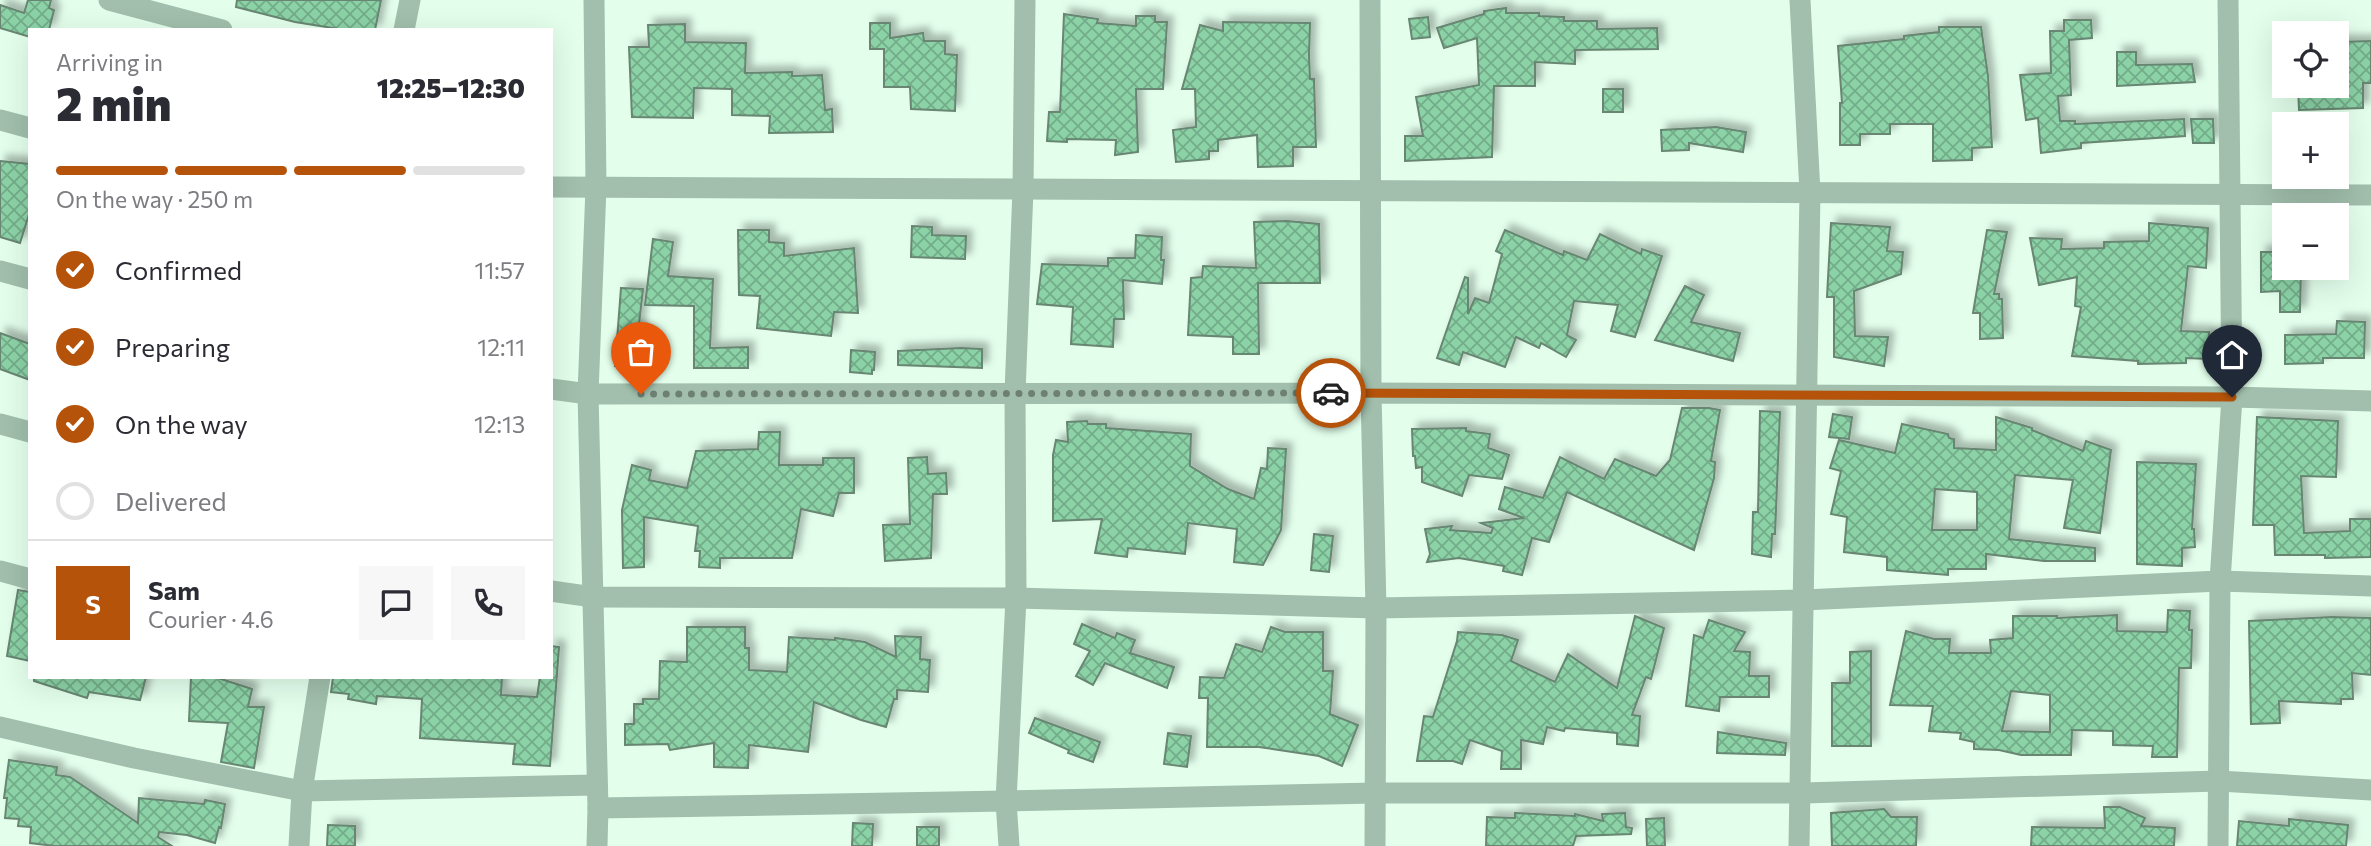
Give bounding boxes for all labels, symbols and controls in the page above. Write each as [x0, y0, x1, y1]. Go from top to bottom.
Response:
map controls [2272, 21, 2349, 280]
button: locate [2272, 21, 2349, 98]
text: Arriving in [56, 48, 163, 76]
text: 12:25–12:30 [377, 72, 525, 103]
text: 2 min [56, 74, 172, 130]
button: + [2272, 112, 2349, 189]
text: On the way · 250 m [56, 185, 253, 213]
button: − [2272, 203, 2349, 280]
icon: check [56, 251, 94, 289]
text: Confirmed [115, 254, 242, 285]
text: 11:57 [475, 256, 525, 284]
pin [611, 322, 671, 394]
pin [2202, 325, 2262, 397]
icon: check [56, 328, 94, 366]
text: Preparing [115, 331, 230, 362]
text: 12:11 [477, 333, 525, 361]
icon: bag [622, 333, 660, 371]
icon: home [2213, 336, 2251, 374]
courier [1296, 358, 1366, 428]
icon: car [1312, 374, 1350, 412]
icon: check [56, 405, 94, 443]
text: On the way [115, 408, 248, 439]
text: 12:13 [474, 410, 525, 438]
text: Delivered [115, 485, 226, 516]
button: chat [359, 566, 433, 640]
button: phone [451, 566, 525, 640]
text: Sam [148, 574, 200, 605]
text: S [85, 588, 101, 619]
text: Courier · 4.6 [148, 605, 274, 633]

